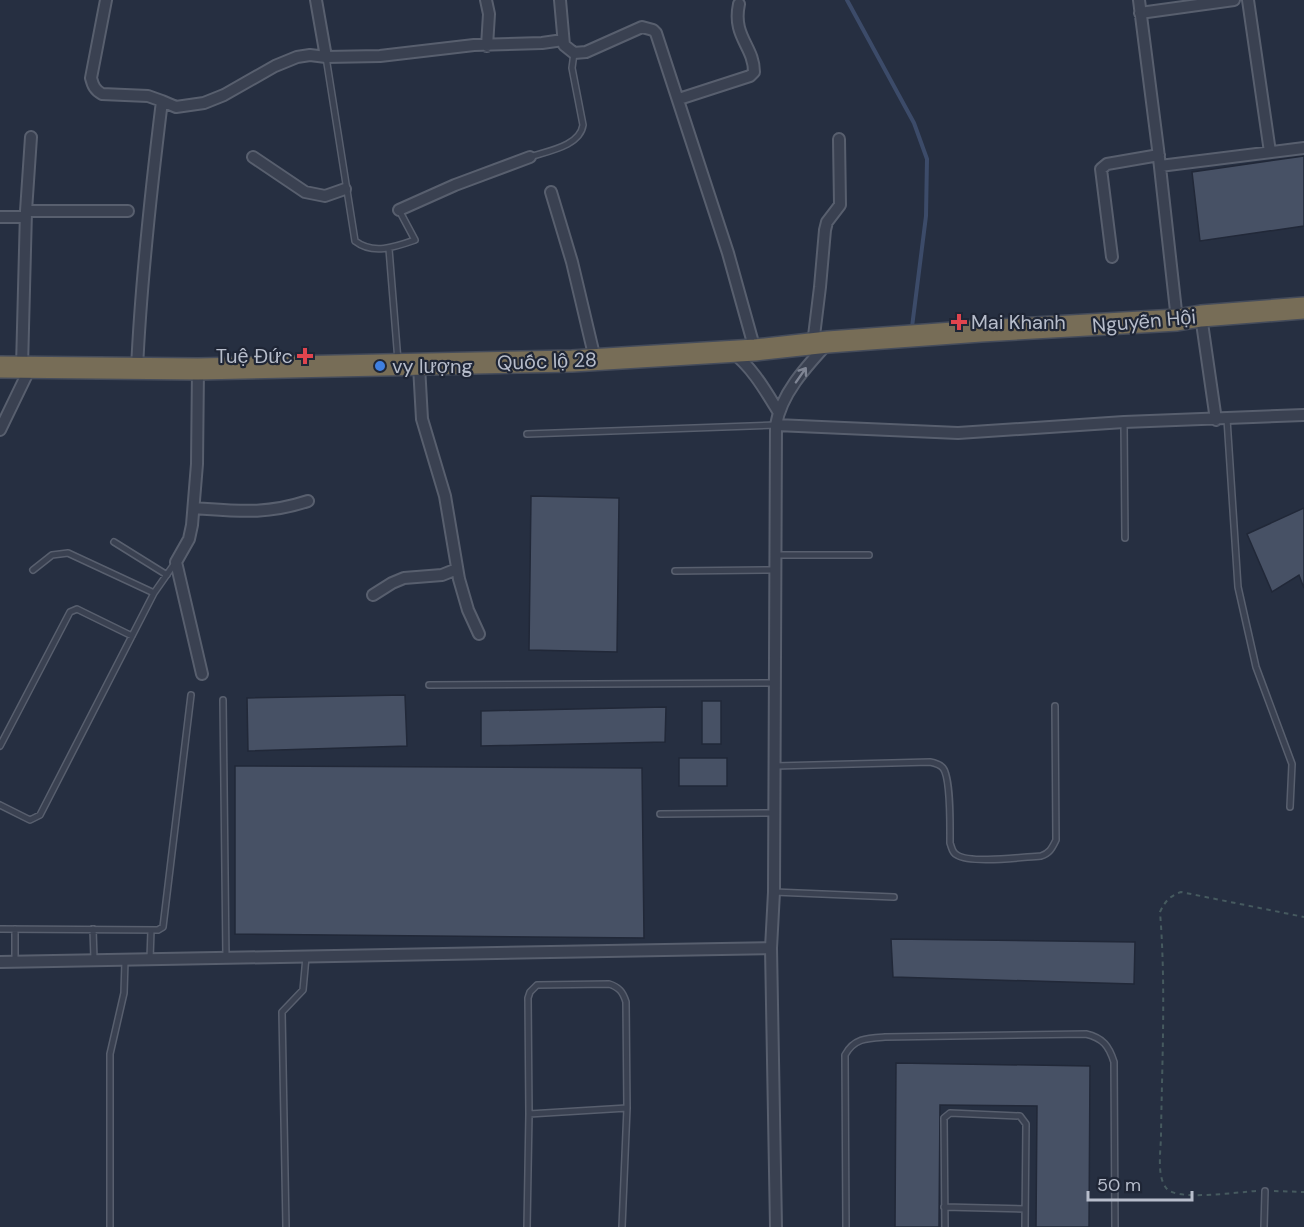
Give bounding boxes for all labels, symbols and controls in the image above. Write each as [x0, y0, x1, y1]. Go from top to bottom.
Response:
street label: Nguyễn Hội [1091, 304, 1197, 338]
place label: Mai Khanh [971, 309, 1066, 335]
marker: Mai Khanh [952, 315, 966, 329]
place label: Tuệ Đức [216, 343, 293, 369]
street label: Quốc lộ 28 [497, 346, 597, 376]
marker: Tuệ Đức [298, 349, 312, 363]
place label: vy lượng [392, 353, 473, 379]
marker: vy lượng [373, 359, 387, 373]
one-way arrow [795, 367, 807, 383]
scale bar [1088, 1164, 1192, 1202]
text: 50 m [1097, 1173, 1141, 1197]

